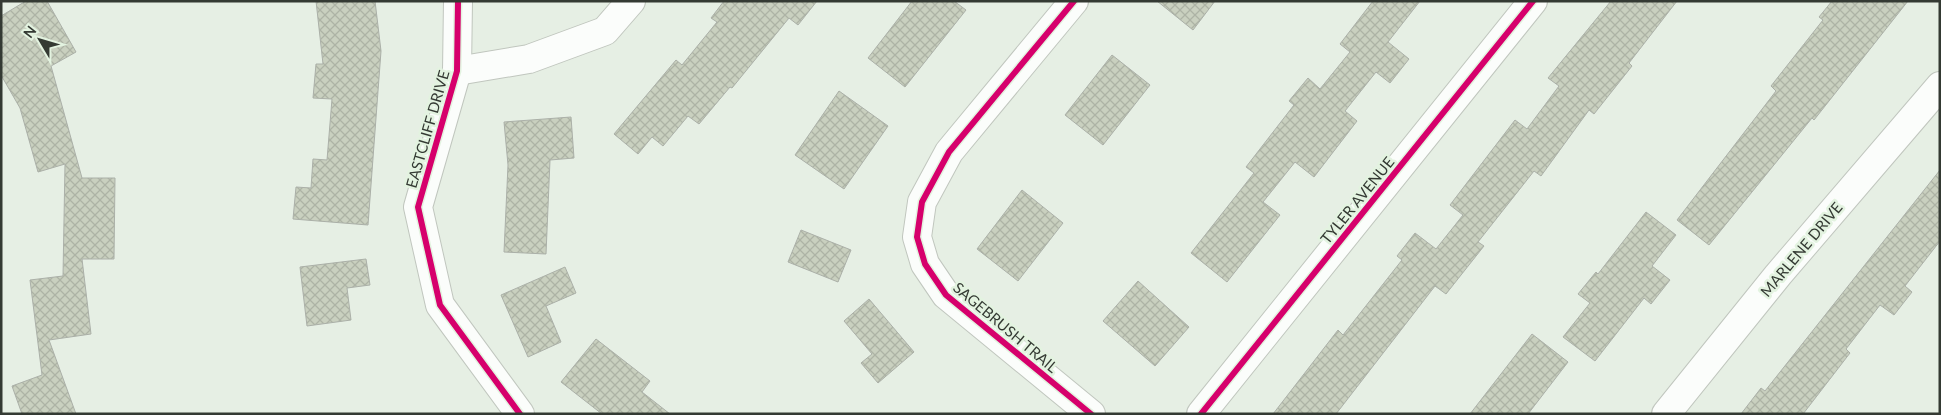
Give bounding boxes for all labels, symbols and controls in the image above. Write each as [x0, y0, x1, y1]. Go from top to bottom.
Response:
north arrow [15, 15, 65, 65]
text: N [19, 22, 39, 41]
street label: EASTCLIFF DRIVE [402, 68, 452, 190]
street label: TYLER AVENUE [1316, 153, 1398, 247]
street label: MARLENE DRIVE [1756, 198, 1846, 300]
street label: SAGEBRUSH TRAIL [950, 278, 1062, 376]

